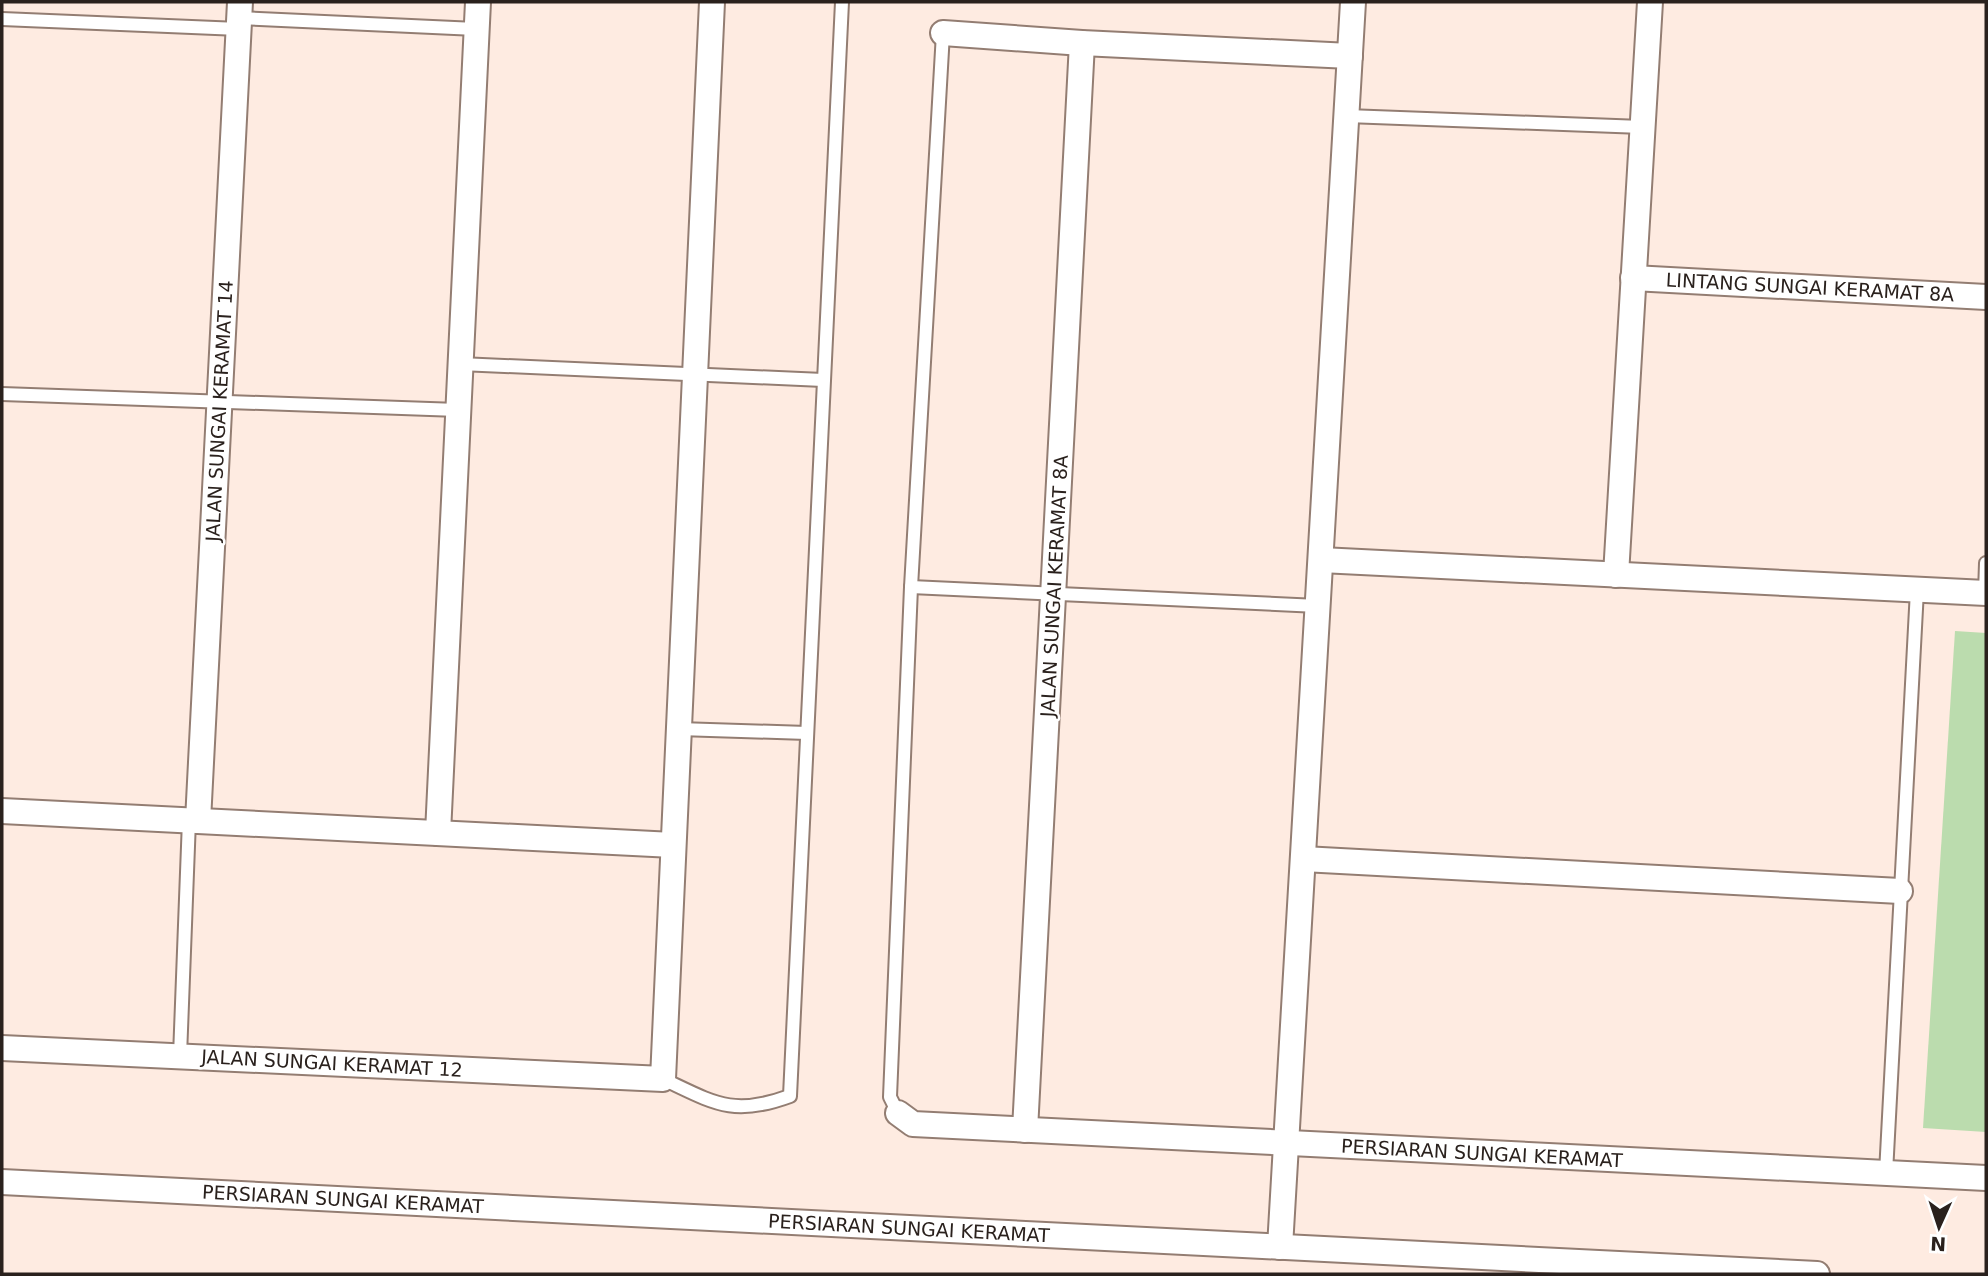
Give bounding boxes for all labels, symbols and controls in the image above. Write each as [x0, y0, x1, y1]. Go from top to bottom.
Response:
street label: LINTANG SUNGAI KERAMAT 8A [1665, 268, 1955, 306]
street label: JALAN SUNGAI KERAMAT 14 [201, 280, 237, 543]
street label: JALAN SUNGAI KERAMAT 8A [1036, 454, 1072, 719]
street label: JALAN SUNGAI KERAMAT 12 [200, 1045, 463, 1081]
street label: PERSIARAN SUNGAI KERAMAT [1341, 1135, 1624, 1171]
street label: PERSIARAN SUNGAI KERAMAT [202, 1181, 485, 1217]
north arrow [1904, 1192, 1974, 1262]
street label: PERSIARAN SUNGAI KERAMAT [768, 1210, 1051, 1246]
text: N [1930, 1233, 1947, 1255]

